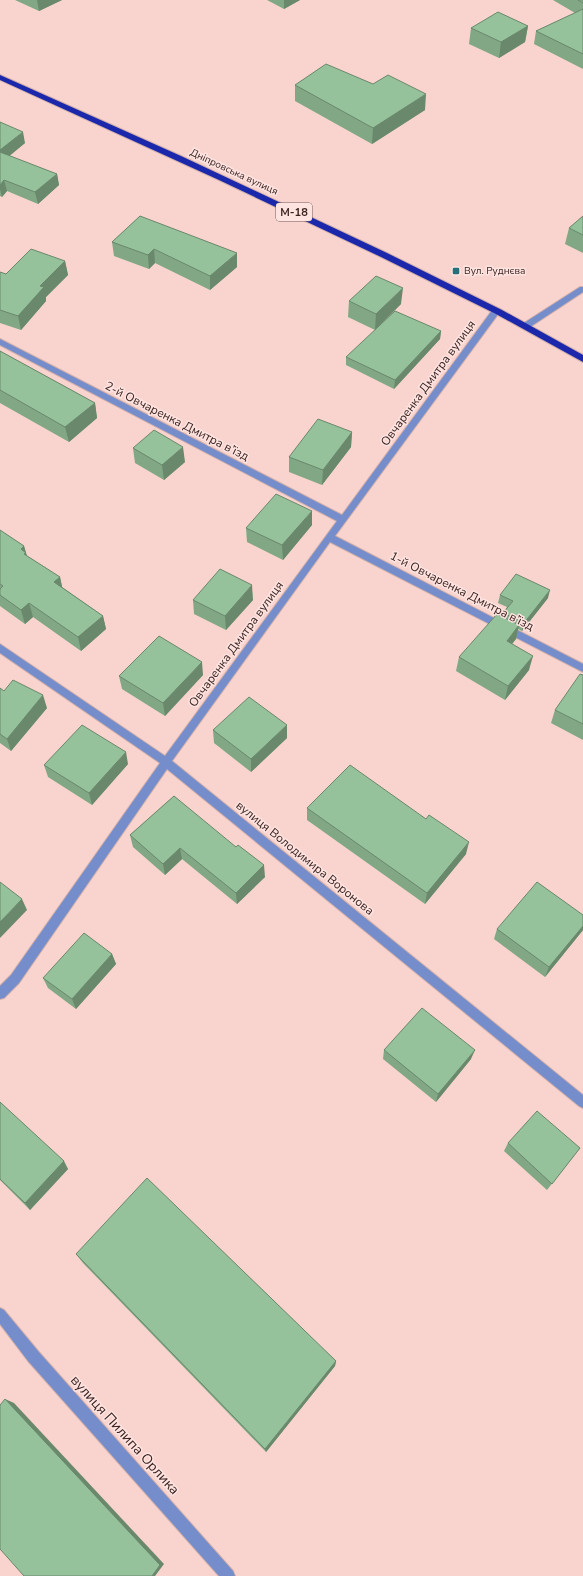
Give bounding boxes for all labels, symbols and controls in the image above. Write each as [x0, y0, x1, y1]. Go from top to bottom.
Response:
street label: Дніпровська вулиця [188, 145, 280, 199]
road number: М-18 [276, 203, 312, 221]
place label: Вул. Руднєва [464, 264, 525, 278]
marker: Вул. Руднєва [451, 266, 461, 276]
street label: Овчаренка Дмитра вулиця [377, 317, 479, 449]
street label: 2-й Овчаренка Дмитра в’їзд [102, 378, 252, 464]
street label: 1-й Овчаренка Дмитра в’їзд [387, 548, 537, 634]
street label: Овчаренка Дмитра вулиця [185, 578, 287, 710]
street label: вулиця Володимира Воронова [233, 797, 377, 919]
street label: вулиця Пилипа Орлика [66, 1371, 184, 1499]

